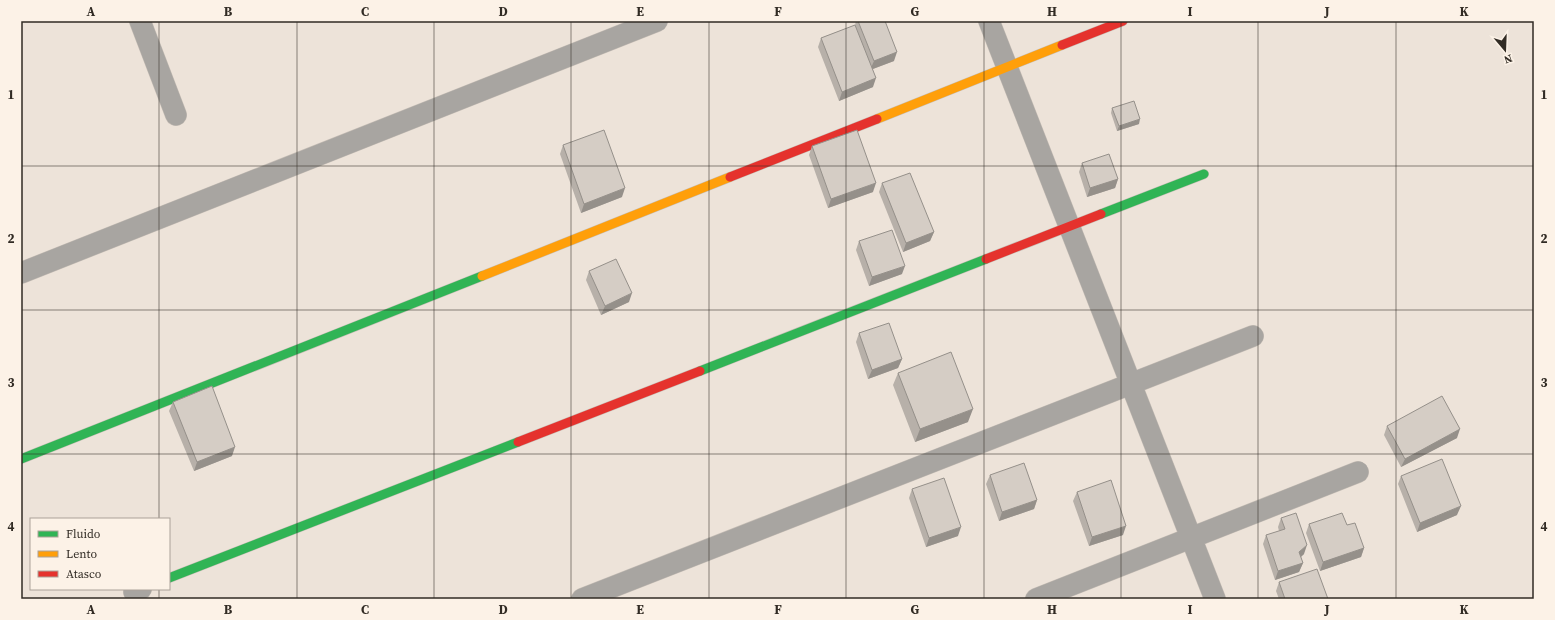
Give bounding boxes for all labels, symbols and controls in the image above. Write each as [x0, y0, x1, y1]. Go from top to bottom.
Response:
text: A [87, 3, 96, 20]
text: B [224, 3, 233, 20]
text: C [361, 3, 369, 20]
text: D [498, 3, 508, 20]
text: E [636, 3, 644, 20]
text: F [774, 3, 782, 20]
text: G [911, 3, 920, 20]
text: H [1047, 3, 1057, 20]
text: I [1187, 3, 1193, 20]
text: J [1323, 3, 1330, 20]
text: K [1459, 3, 1469, 20]
north arrow [1485, 30, 1525, 70]
text: N [1502, 51, 1514, 67]
text: 1 [7, 86, 15, 103]
text: 1 [1540, 86, 1548, 103]
text: 2 [7, 230, 15, 247]
text: 2 [1540, 230, 1548, 247]
text: 3 [7, 374, 15, 391]
text: 3 [1540, 374, 1548, 391]
text: 4 [7, 518, 15, 535]
legend [30, 518, 170, 590]
text: 4 [1540, 518, 1548, 535]
text: Fluido [66, 526, 101, 542]
text: Lento [66, 546, 97, 562]
text: Atasco [66, 566, 102, 582]
text: A [87, 601, 96, 618]
text: B [224, 601, 233, 618]
text: C [361, 601, 369, 618]
text: D [498, 601, 508, 618]
text: E [636, 601, 644, 618]
text: F [774, 601, 782, 618]
text: G [911, 601, 920, 618]
text: H [1047, 601, 1057, 618]
text: I [1187, 601, 1193, 618]
text: J [1323, 601, 1330, 618]
text: K [1459, 601, 1469, 618]

